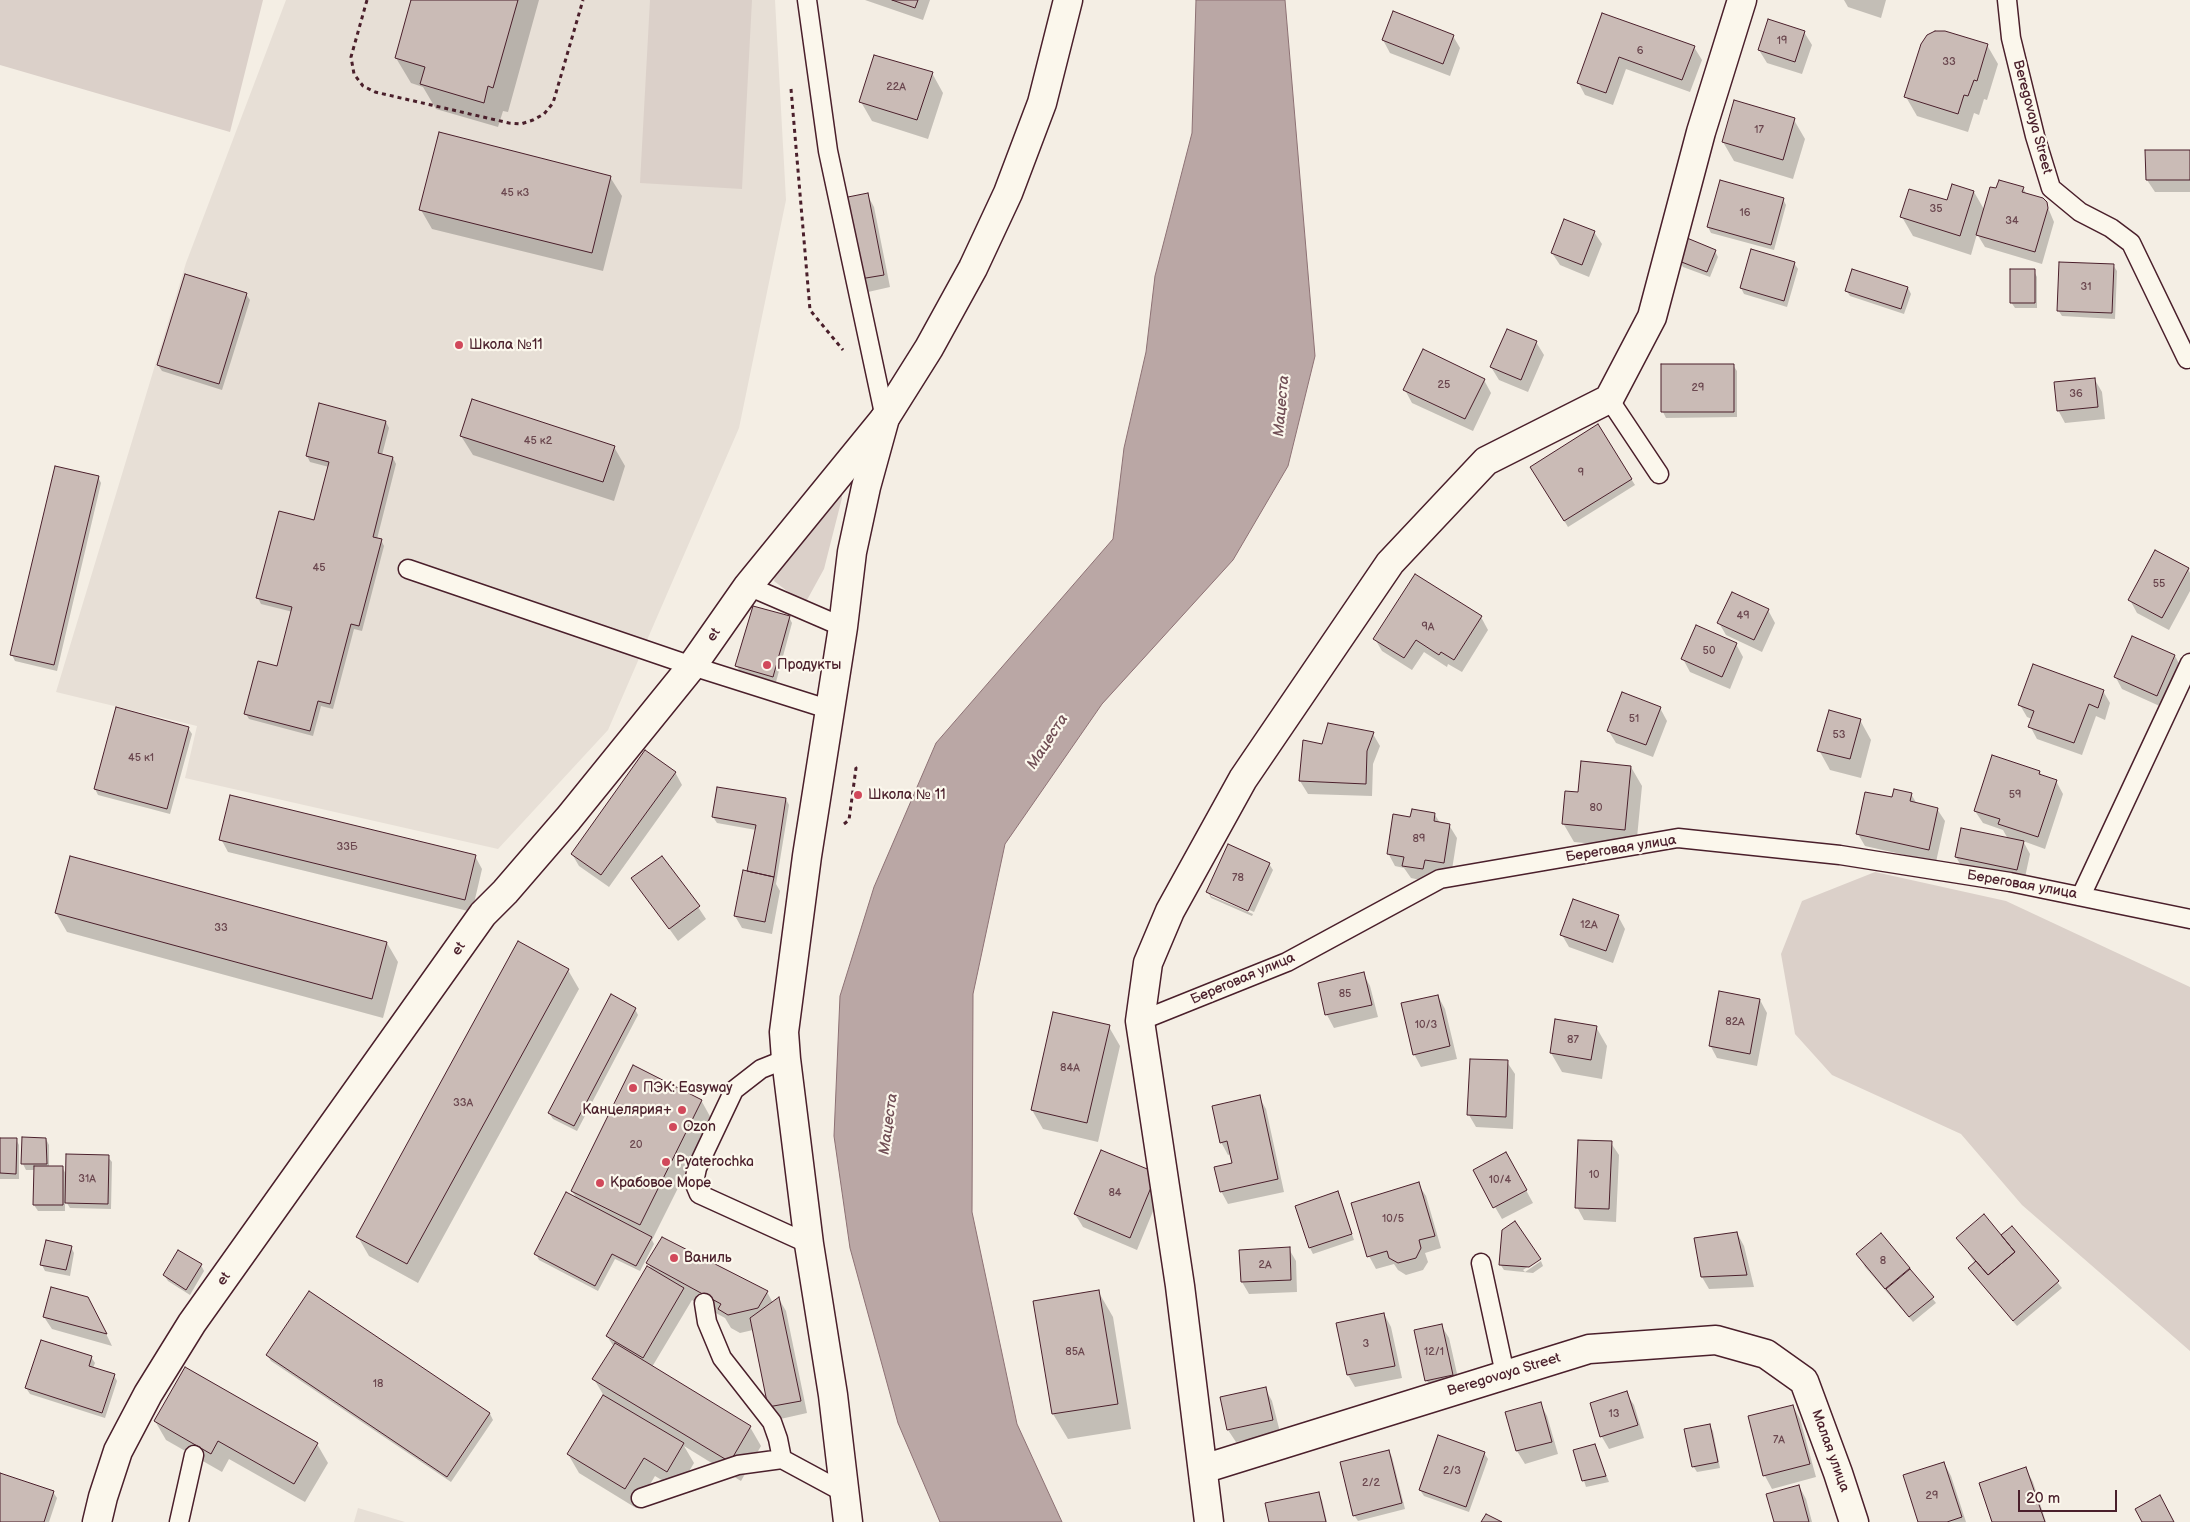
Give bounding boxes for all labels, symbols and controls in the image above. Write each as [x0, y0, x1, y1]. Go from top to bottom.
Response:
house number: 19 [1777, 34, 1787, 48]
house number: 6 [1637, 44, 1643, 58]
house number: 33 [1942, 55, 1956, 69]
street label: Beregovaya Street [2009, 58, 2055, 176]
house number: 22А [886, 80, 906, 94]
house number: 17 [1754, 123, 1764, 137]
house number: 45 к3 [501, 186, 529, 200]
house number: 35 [1929, 202, 1943, 216]
house number: 16 [1740, 206, 1750, 220]
house number: 34 [2005, 214, 2019, 228]
house number: 31 [2080, 280, 2092, 294]
place label: Школа №11 [469, 337, 543, 353]
marker: Школа №11 [453, 339, 465, 351]
water label: Мацеста [1270, 374, 1294, 438]
house number: 25 [1438, 378, 1450, 392]
house number: 29 [1692, 381, 1704, 395]
house number: 36 [2069, 387, 2083, 401]
house number: 45 к2 [524, 434, 552, 448]
house number: 9 [1578, 466, 1584, 480]
house number: 45 [312, 561, 326, 575]
house number: 55 [2153, 577, 2165, 591]
house number: 49 [1736, 609, 1750, 623]
house number: 9А [1421, 620, 1435, 634]
street label: et [704, 625, 724, 645]
house number: 50 [1703, 644, 1715, 658]
place label: Продукты [777, 657, 841, 673]
marker: Продукты [761, 659, 773, 671]
water label: Мацеста [1024, 711, 1072, 773]
house number: 51 [1629, 712, 1639, 726]
house number: 53 [1832, 728, 1846, 742]
house number: 45 к1 [128, 751, 154, 765]
place label: Школа № 11 [868, 787, 946, 803]
house number: 59 [2009, 788, 2021, 802]
marker: Школа № 11 [852, 789, 864, 801]
house number: 80 [1590, 801, 1602, 815]
house number: 89 [1413, 832, 1425, 846]
street label: Береговая улица [1565, 832, 1677, 866]
house number: 33Б [336, 840, 358, 854]
street label: Береговая улица [1966, 867, 2078, 903]
house number: 78 [1232, 871, 1244, 885]
house number: 12А [1580, 918, 1598, 932]
house number: 33 [214, 921, 228, 935]
street label: et [449, 939, 469, 959]
street label: Береговая улица [1188, 949, 1298, 1009]
house number: 85 [1339, 987, 1351, 1001]
house number: 82А [1725, 1015, 1745, 1029]
house number: 10/3 [1415, 1018, 1437, 1032]
house number: 87 [1567, 1033, 1579, 1047]
house number: 84А [1060, 1061, 1080, 1075]
place label: ПЭК: Easyway [643, 1080, 733, 1096]
marker: ПЭК: Easyway [627, 1082, 639, 1094]
water label: Мацеста [876, 1092, 902, 1156]
house number: 33А [453, 1096, 473, 1110]
place label: Канцелярия+ [582, 1102, 672, 1118]
marker: Канцелярия+ [676, 1104, 688, 1116]
place label: Ozon [683, 1119, 716, 1135]
marker: Ozon [667, 1121, 679, 1133]
house number: 20 [630, 1138, 642, 1152]
place label: Pyaterochka [676, 1154, 754, 1170]
marker: Pyaterochka [660, 1156, 672, 1168]
house number: 10 [1589, 1168, 1599, 1182]
house number: 31А [78, 1172, 96, 1186]
house number: 10/4 [1489, 1173, 1511, 1187]
place label: Крабовое Море [610, 1175, 711, 1191]
marker: Крабовое Море [594, 1177, 606, 1189]
house number: 84 [1108, 1186, 1122, 1200]
house number: 10/5 [1382, 1212, 1404, 1226]
place label: Ваниль [684, 1250, 732, 1266]
marker: Ваниль [668, 1252, 680, 1264]
house number: 8 [1880, 1254, 1886, 1268]
house number: 2А [1258, 1258, 1272, 1272]
street label: et [214, 1269, 234, 1289]
house number: 3 [1363, 1337, 1369, 1351]
house number: 85А [1065, 1345, 1085, 1359]
house number: 12/1 [1424, 1345, 1444, 1359]
street label: Beregovaya Street [1445, 1350, 1563, 1400]
house number: 18 [373, 1377, 383, 1391]
house number: 13 [1608, 1407, 1620, 1421]
street label: Малая улица [1807, 1407, 1853, 1495]
house number: 7А [1773, 1433, 1785, 1447]
house number: 2/3 [1443, 1464, 1461, 1478]
house number: 2/2 [1362, 1476, 1380, 1490]
scale bar [2020, 1480, 2119, 1512]
house number: 29 [1926, 1489, 1938, 1503]
text: 20 m [2026, 1489, 2060, 1508]

